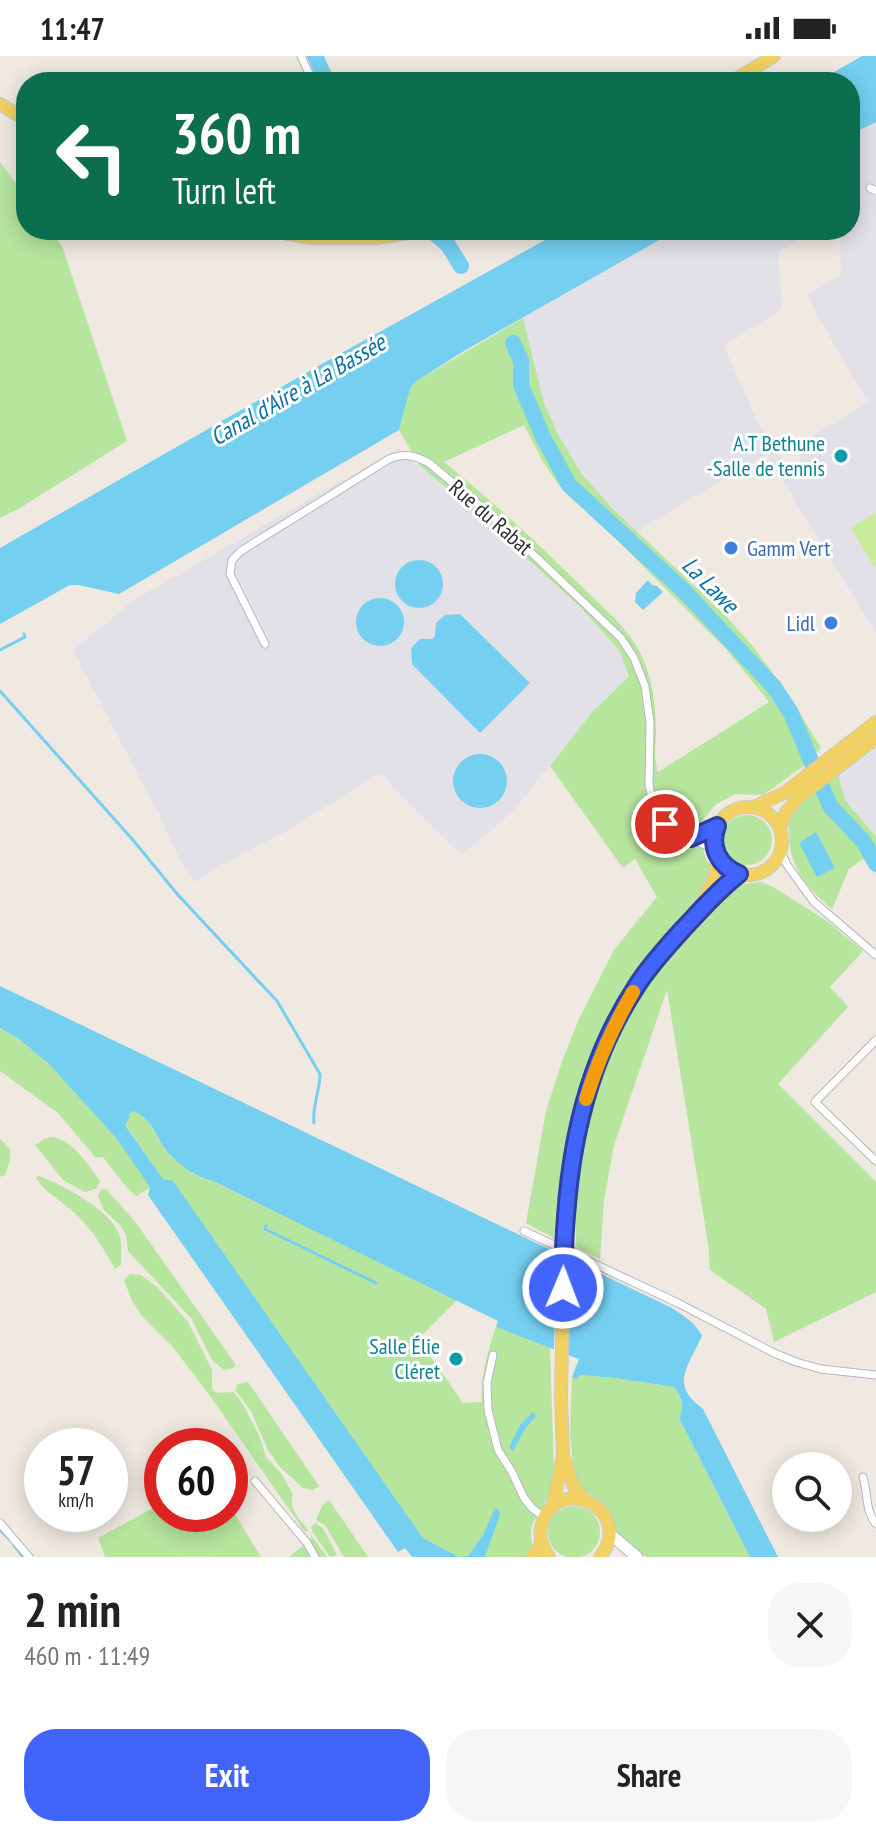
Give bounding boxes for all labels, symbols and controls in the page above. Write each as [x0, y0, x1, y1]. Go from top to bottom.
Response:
text: 11:47 [40, 9, 105, 48]
text: 360 m [172, 97, 301, 169]
icon: left [40, 104, 144, 208]
text: Turn left [172, 167, 276, 214]
water label: Canal d'Aire à La Bassée [205, 326, 393, 452]
place label: A.T Bethune -Salle de tennis [707, 429, 825, 482]
marker: A.T Bethune -Salle de tennis [832, 447, 850, 465]
street label: Rue du Rabat [444, 473, 538, 561]
place label: Gamm Vert [747, 534, 830, 562]
marker: Gamm Vert [722, 539, 740, 557]
water label: La Lawe [676, 550, 747, 621]
place label: Lidl [786, 609, 816, 637]
marker: Lidl [822, 614, 840, 632]
pin [631, 790, 699, 858]
icon: arrive [643, 802, 687, 846]
position arrow [521, 1246, 605, 1330]
place label: Salle Élie Cléret [369, 1332, 440, 1385]
marker: Salle Élie Cléret [447, 1350, 465, 1368]
speed limit sign: 60 [144, 1428, 248, 1532]
text: 57 [57, 1444, 95, 1496]
map controls [772, 1452, 852, 1532]
button: search [772, 1452, 852, 1532]
text: km/h [58, 1487, 94, 1513]
text: 2 min [24, 1578, 121, 1640]
button: close [768, 1583, 852, 1667]
text: 460 m · 11:49 [24, 1639, 150, 1672]
button: Exit [24, 1729, 430, 1821]
button: Share [446, 1729, 852, 1821]

